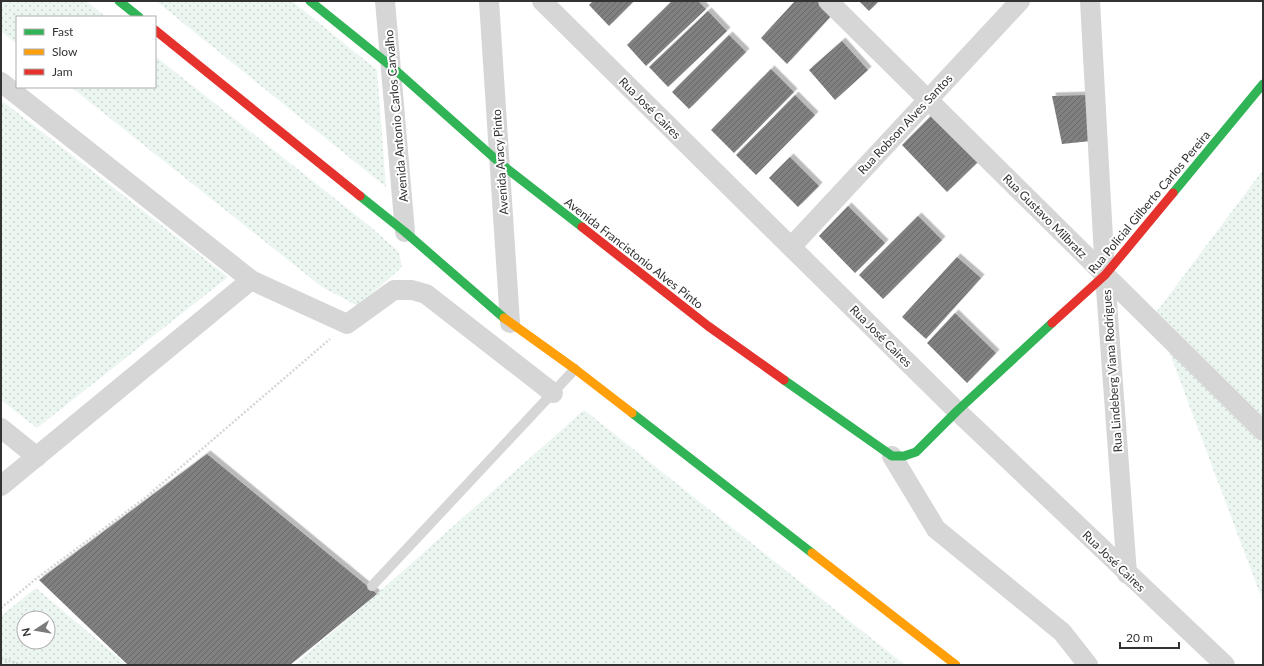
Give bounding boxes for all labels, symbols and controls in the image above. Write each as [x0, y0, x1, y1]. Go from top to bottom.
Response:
legend [16, 16, 156, 88]
text: Fast [52, 24, 74, 39]
street label: Avenida Antonio Carlos Carvalho [381, 29, 411, 203]
text: Slow [52, 44, 78, 59]
text: Jam [52, 64, 73, 79]
street label: Rua Robson Alves Santos [855, 71, 955, 177]
street label: Rua José Caires [616, 74, 684, 142]
street label: Avenida Aracy Pinto [489, 109, 511, 215]
street label: Rua Policial Gilberto Carlos Pereira [1085, 127, 1213, 277]
street label: Rua Gustavo Milbratz [1000, 171, 1091, 262]
street label: Avenida Francistonio Alves Pinto [562, 194, 706, 312]
street label: Rua Lindeberg Viana Rodrigues [1099, 289, 1125, 453]
street label: Rua José Caires [847, 302, 915, 370]
street label: Rua José Caires [1079, 527, 1149, 595]
north arrow [16, 610, 56, 650]
scale bar [1120, 624, 1179, 650]
text: N [18, 627, 33, 638]
text: 20 m [1126, 630, 1153, 645]

